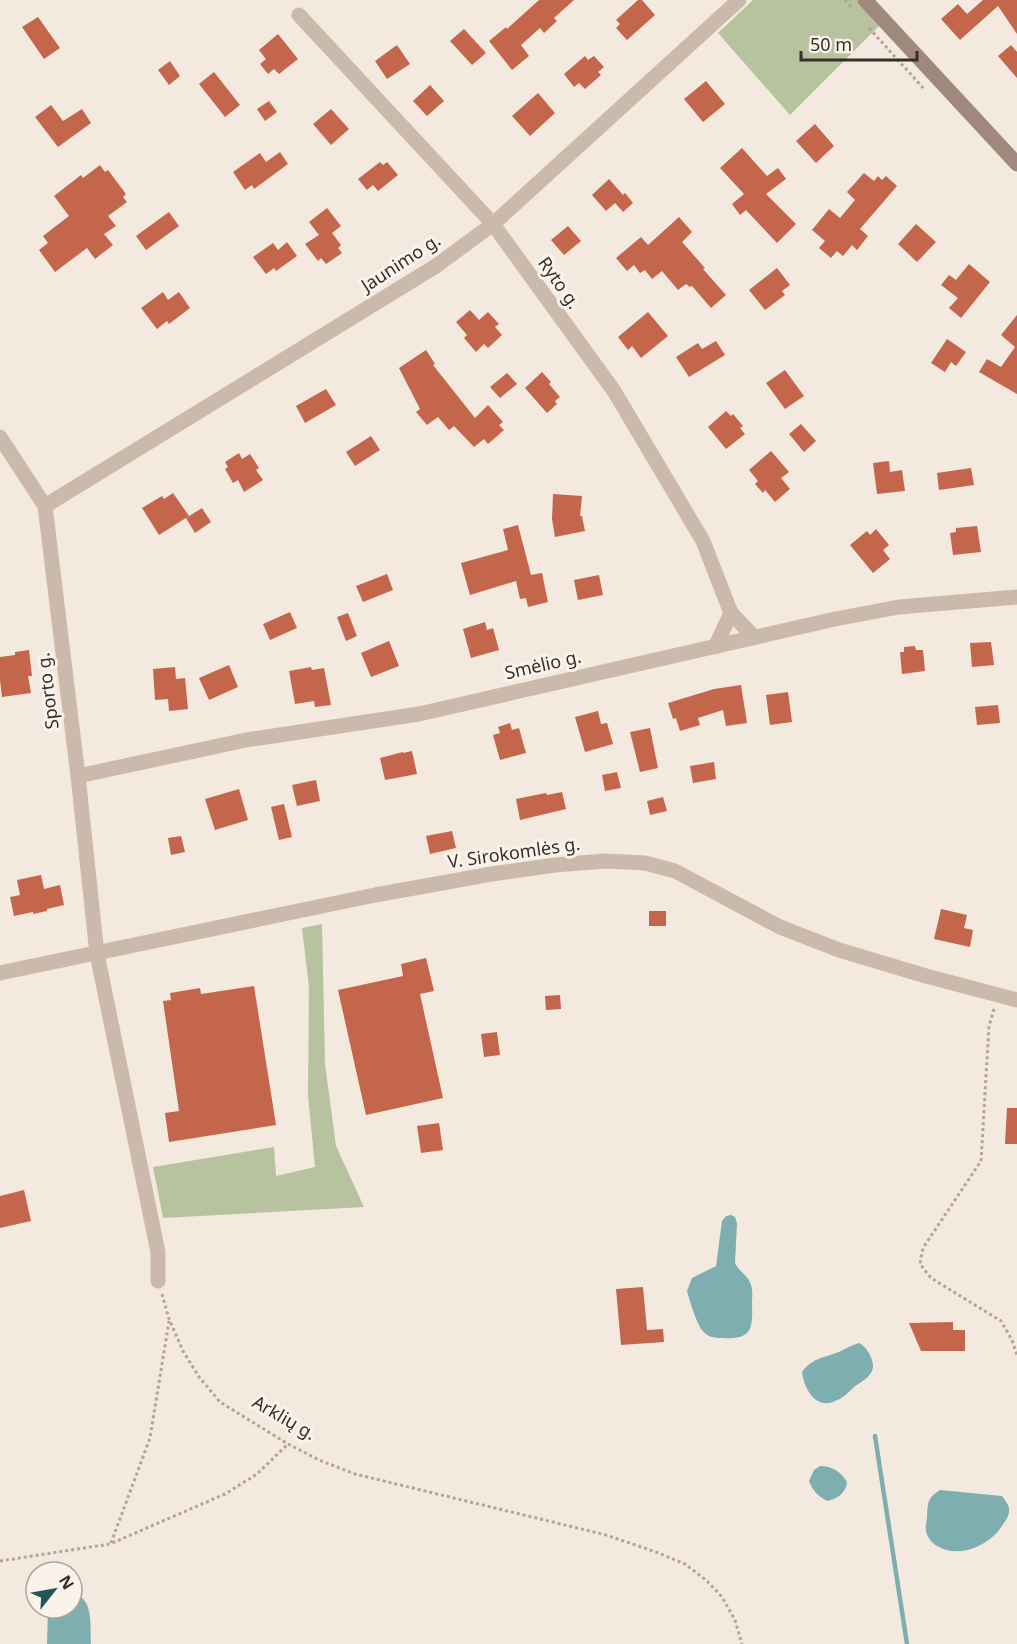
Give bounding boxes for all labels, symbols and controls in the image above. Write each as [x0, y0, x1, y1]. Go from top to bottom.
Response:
scale bar [801, 24, 916, 62]
text: 50 m [810, 32, 852, 56]
street label: Jaunimo g. [354, 228, 445, 298]
street label: Ryto g. [533, 252, 586, 313]
street label: Smėlio g. [502, 644, 583, 684]
street label: Sporto g. [30, 651, 64, 731]
street label: V. Sirokomlės g. [446, 831, 581, 873]
street label: Arklių g. [248, 1389, 321, 1445]
north arrow [24, 1560, 84, 1620]
text: N [54, 1571, 80, 1594]

